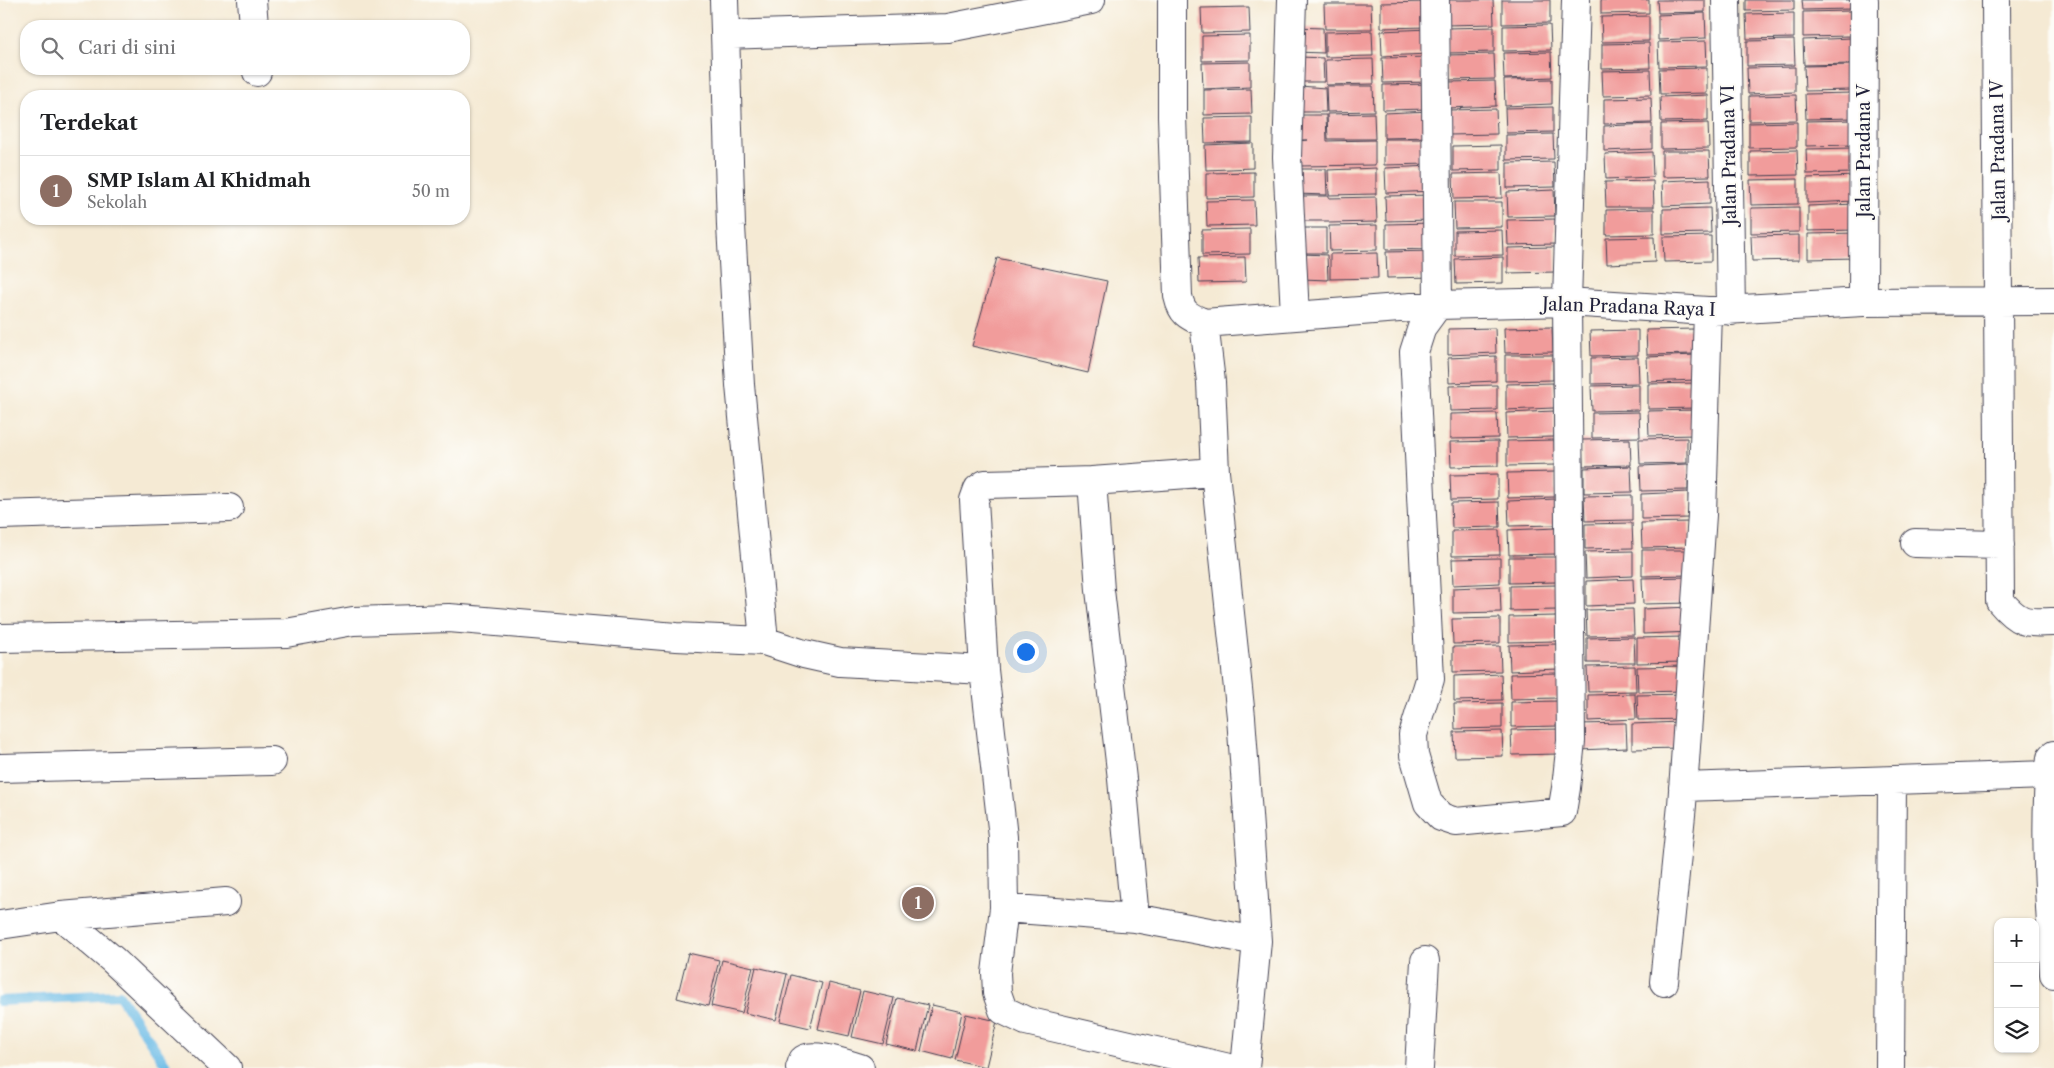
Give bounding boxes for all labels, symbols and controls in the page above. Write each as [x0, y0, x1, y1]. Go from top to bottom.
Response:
search box [20, 20, 470, 75]
icon: search [38, 34, 66, 62]
text: Cari di sini [78, 36, 176, 59]
street label: Jalan Pradana IV [1986, 78, 2010, 224]
street label: Jalan Pradana V [1853, 83, 1875, 221]
street label: Jalan Pradana VI [1717, 85, 1741, 228]
text: Terdekat [40, 110, 138, 135]
text: SMP Islam Al Khidmah [87, 169, 311, 192]
text: 1 [52, 181, 60, 201]
text: 50 m [412, 181, 450, 201]
text: Sekolah [87, 192, 147, 212]
street label: Jalan Pradana Raya I [1539, 293, 1716, 321]
your location [1013, 639, 1039, 665]
pin: 1 [902, 884, 934, 922]
map controls [1994, 918, 2039, 1053]
button: + [1994, 918, 2039, 963]
button: − [1994, 963, 2039, 1008]
button: layers [1994, 1008, 2039, 1053]

